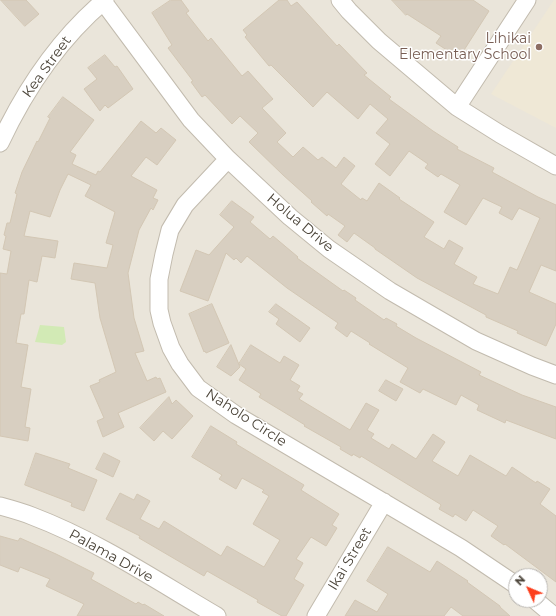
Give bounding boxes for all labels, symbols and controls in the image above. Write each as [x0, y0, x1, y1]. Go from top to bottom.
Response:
place label: Lihikai Elementary School [399, 31, 531, 64]
street label: Kea Street [19, 33, 75, 101]
marker: Lihikai Elementary School [534, 42, 544, 52]
street label: Holua Drive [263, 190, 337, 256]
street label: Naholo Circle [202, 386, 290, 450]
street label: Ikai Street [325, 524, 375, 594]
street label: Palama Drive [66, 526, 156, 586]
north arrow [508, 568, 548, 608]
text: N [512, 572, 528, 588]

